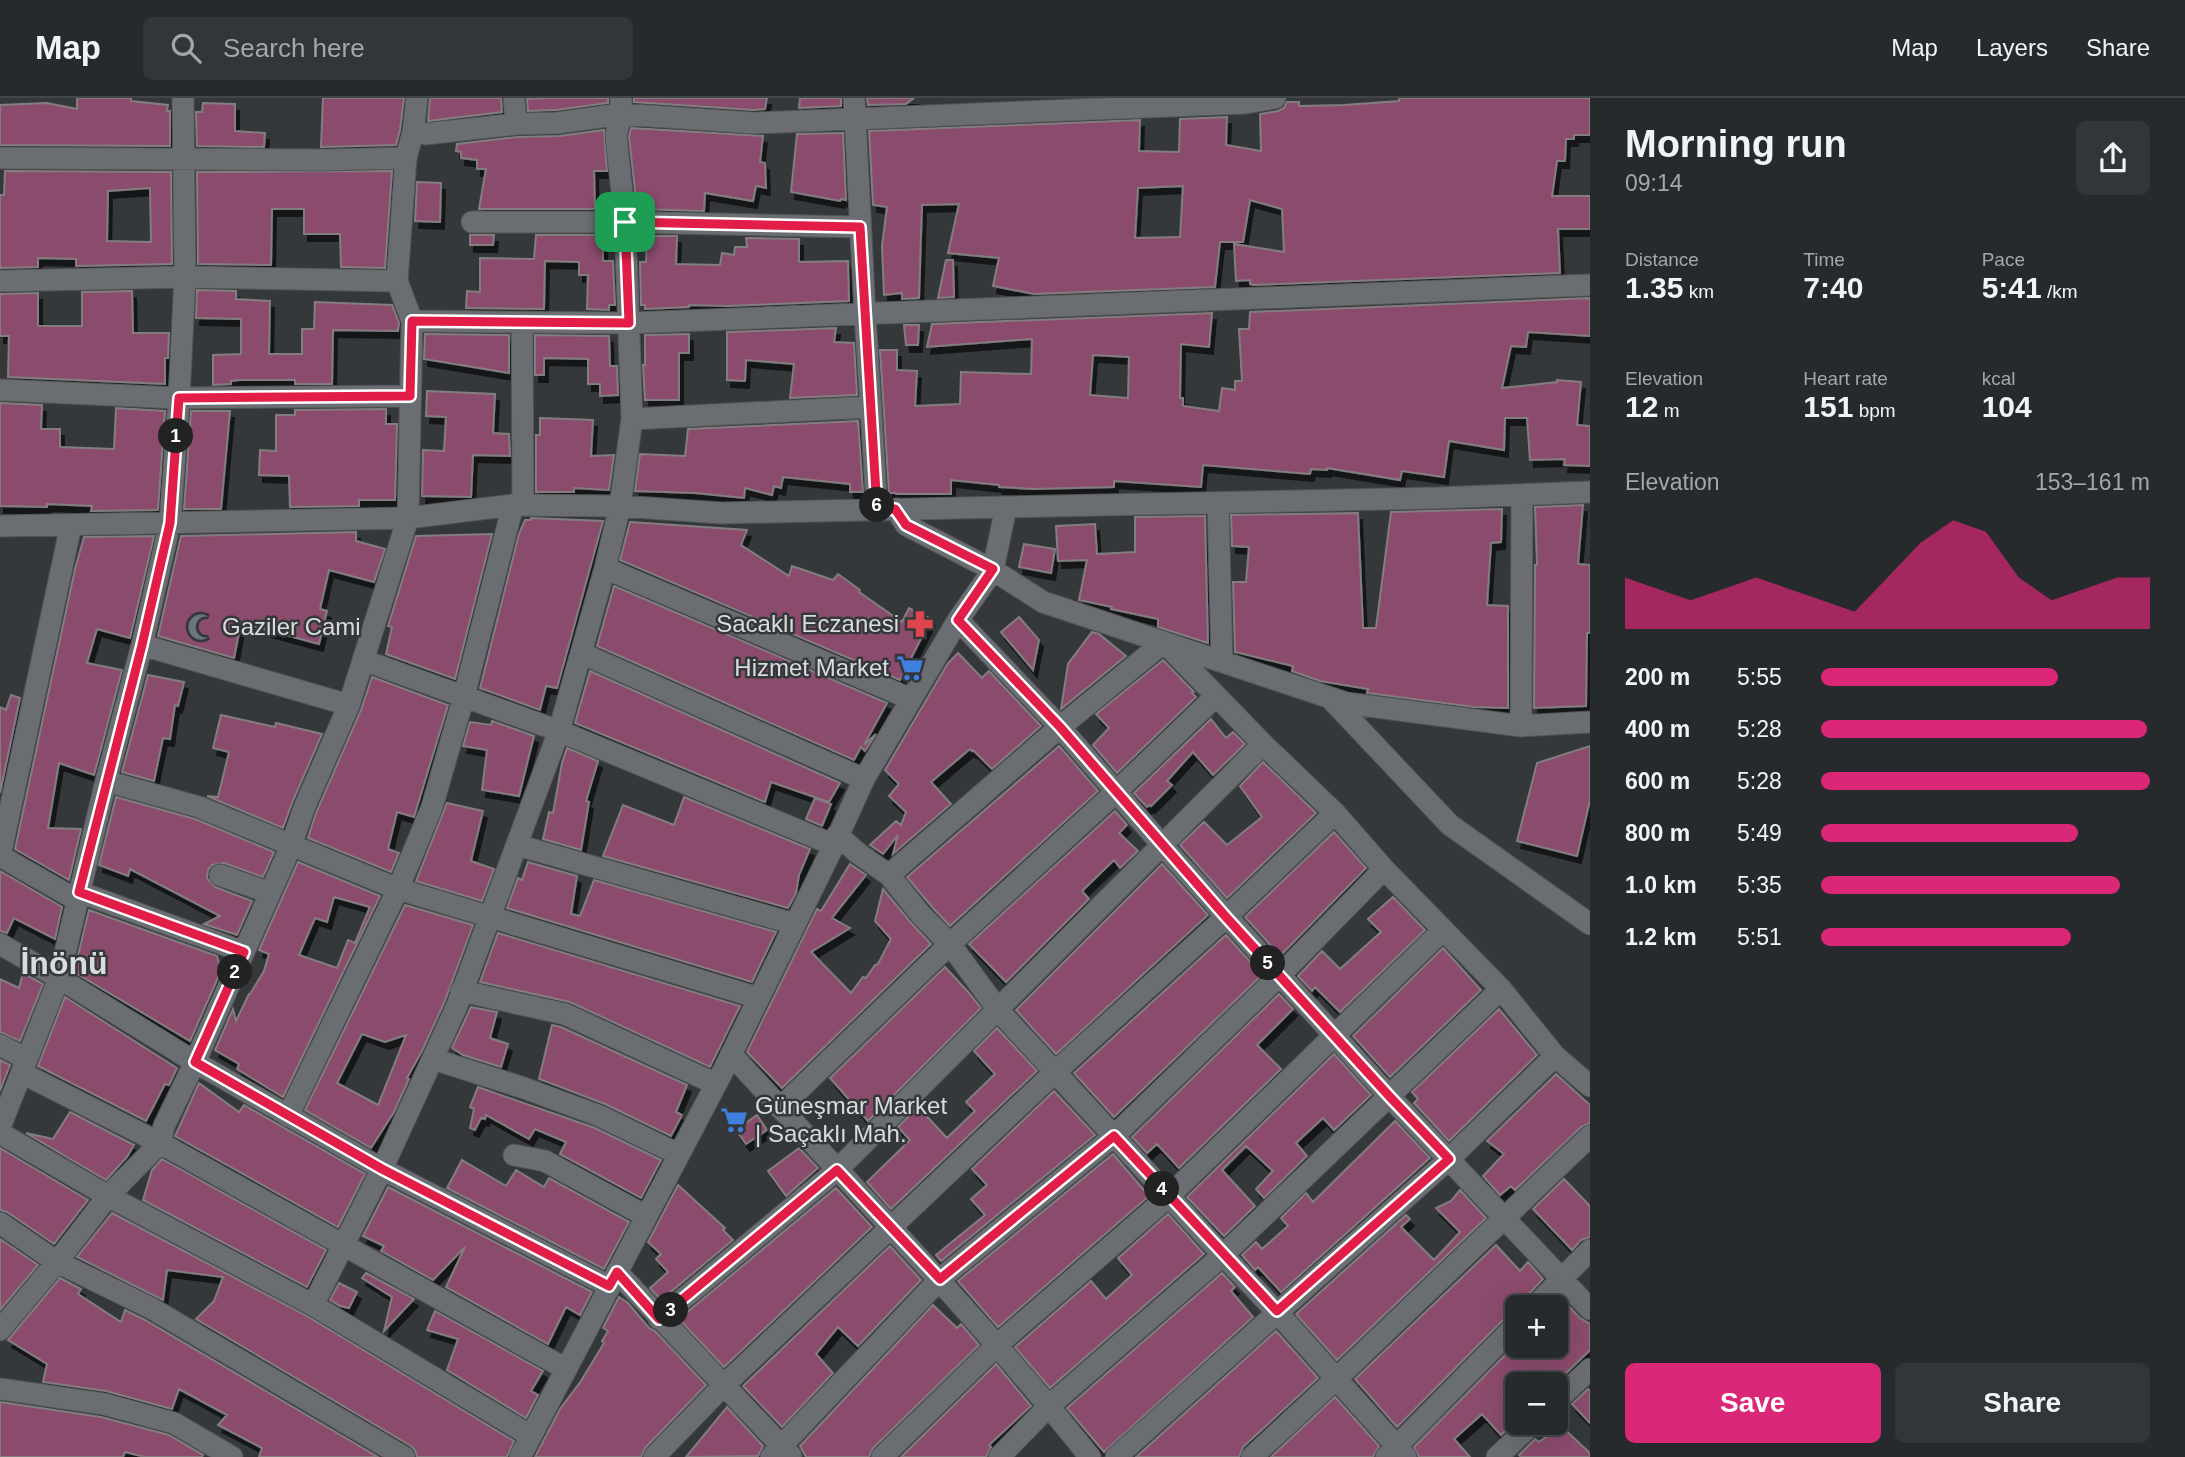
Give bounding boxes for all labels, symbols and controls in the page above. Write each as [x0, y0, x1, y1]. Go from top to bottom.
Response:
search box [143, 17, 633, 80]
text: Map [35, 29, 101, 66]
icon: search [167, 29, 205, 67]
text: Search here [223, 33, 365, 63]
text: Map [1891, 34, 1938, 61]
text: Layers [1976, 34, 2048, 61]
text: Share [2086, 34, 2150, 61]
button: share [2076, 121, 2150, 195]
text: Morning run [1625, 123, 1847, 165]
text: 09:14 [1625, 170, 1683, 196]
pin [595, 192, 655, 252]
icon: arrive [606, 203, 644, 241]
text: Distance [1625, 249, 1699, 270]
text: Time [1803, 249, 1845, 270]
text: Pace [1982, 249, 2025, 270]
text: 1.35 [1625, 271, 1683, 304]
text: 7:40 [1803, 271, 1863, 304]
text: 5:41 [1982, 271, 2042, 304]
text: km [1683, 281, 1714, 302]
text: /km [2042, 281, 2078, 302]
text: Elevation [1625, 368, 1703, 389]
text: Heart rate [1803, 368, 1888, 389]
text: kcal [1982, 368, 2015, 389]
text: 12 [1625, 390, 1658, 423]
text: 151 [1803, 390, 1853, 423]
text: 104 [1982, 390, 2032, 423]
text: m [1658, 400, 1679, 421]
text: bpm [1853, 400, 1896, 421]
pin: 1 [158, 418, 194, 454]
text: 1 [170, 425, 181, 446]
text: Elevation [1625, 469, 1720, 495]
text: 153–161 m [2035, 469, 2150, 495]
pin: 6 [860, 488, 894, 522]
text: 6 [871, 494, 882, 515]
pharmacy icon: Sacaklı Eczanesi [905, 609, 935, 639]
place label: Sacaklı Eczanesi [716, 610, 899, 637]
mosque icon: Gaziler Cami [186, 612, 216, 642]
place label: Gaziler Cami [222, 613, 361, 640]
supermarket icon: Hizmet Market [895, 653, 925, 683]
place label: Hizmet Market [734, 654, 889, 681]
text: 200 m [1625, 664, 1690, 690]
text: 5:55 [1737, 664, 1782, 690]
text: 400 m [1625, 716, 1690, 742]
text: 5:28 [1737, 716, 1782, 742]
text: 600 m [1625, 768, 1690, 794]
text: 5:28 [1737, 768, 1782, 794]
text: 800 m [1625, 820, 1690, 846]
text: 5:49 [1737, 820, 1782, 846]
text: 1.0 km [1625, 872, 1697, 898]
text: 5:35 [1737, 872, 1782, 898]
text: 1.2 km [1625, 924, 1697, 950]
text: 5:51 [1737, 924, 1782, 950]
district label: İnönü [20, 945, 108, 981]
pin: 5 [1250, 946, 1286, 980]
text: 5 [1262, 952, 1273, 973]
pin: 2 [218, 954, 252, 990]
text: 2 [229, 961, 240, 982]
place label: Güneşmar Market | Saçaklı Mah. [755, 1092, 947, 1147]
supermarket icon: Güneşmar Market | Saçaklı Mah. [719, 1105, 749, 1135]
pin: 4 [1144, 1172, 1180, 1206]
text: 4 [1156, 1178, 1167, 1199]
pin: 3 [654, 1292, 688, 1328]
map controls [1505, 1295, 1568, 1435]
button: + [1505, 1295, 1568, 1358]
text: 3 [665, 1299, 676, 1320]
button: Save [1625, 1363, 1881, 1443]
button: Share [1895, 1363, 2150, 1443]
button: − [1505, 1372, 1568, 1435]

